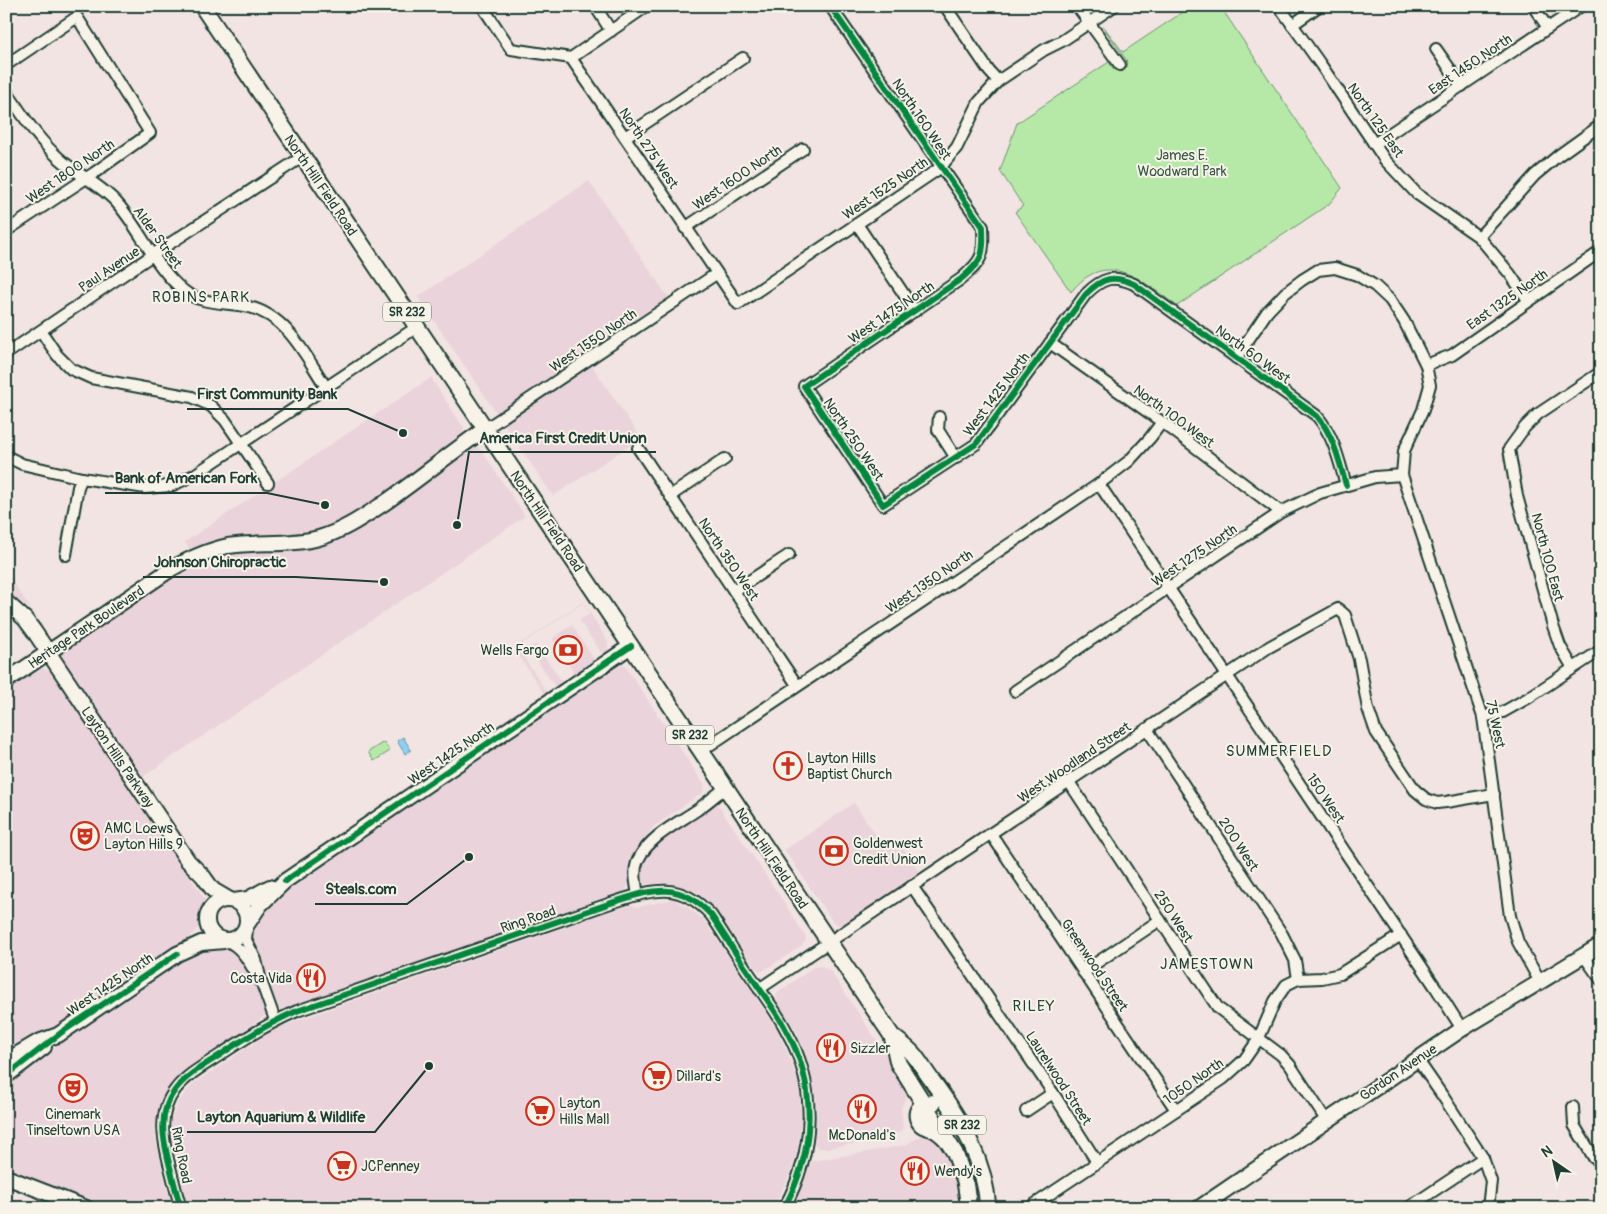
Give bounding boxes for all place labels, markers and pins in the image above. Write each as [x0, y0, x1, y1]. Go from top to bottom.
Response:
callout: First Community Bank [187, 379, 348, 409]
callout: America First Credit Union [469, 422, 656, 452]
callout: Bank of American Fork [105, 463, 267, 493]
callout: Johnson Chiropractic [143, 547, 296, 577]
bank icon: Wells Fargo [553, 635, 583, 665]
place label: Wells Fargo [481, 642, 549, 659]
place label: Layton Hills Baptist Church [807, 750, 892, 783]
church icon: Layton Hills Baptist Church [773, 751, 803, 781]
place label: AMC Loews Layton Hills 9 [104, 820, 183, 853]
theatre icon: AMC Loews Layton Hills 9 [70, 821, 100, 851]
place label: Goldenwest Credit Union [853, 835, 926, 868]
bank icon: Goldenwest Credit Union [819, 836, 849, 866]
callout: Steals.com [315, 874, 407, 904]
restaurant icon: Costa Vida [296, 963, 326, 993]
place label: Costa Vida [230, 970, 292, 987]
restaurant icon: Sizzler [816, 1033, 846, 1063]
place label: Sizzler [850, 1040, 890, 1057]
supermarket icon: Dillard's [642, 1061, 672, 1091]
place label: Dillard's [676, 1068, 722, 1085]
theatre icon: Cinemark Tinseltown USA [58, 1073, 88, 1103]
restaurant icon: McDonald's [847, 1094, 877, 1124]
place label: Layton Hills Mall [559, 1095, 610, 1128]
supermarket icon: Layton Hills Mall [525, 1096, 555, 1126]
callout: Layton Aquarium & Wildlife [187, 1102, 375, 1132]
place label: Cinemark Tinseltown USA [26, 1106, 120, 1139]
place label: McDonald's [828, 1127, 896, 1144]
supermarket icon: JCPenney [327, 1151, 357, 1181]
restaurant icon: Wendy's [900, 1156, 930, 1186]
place label: JCPenney [361, 1158, 419, 1175]
place label: Wendy's [934, 1163, 983, 1180]

